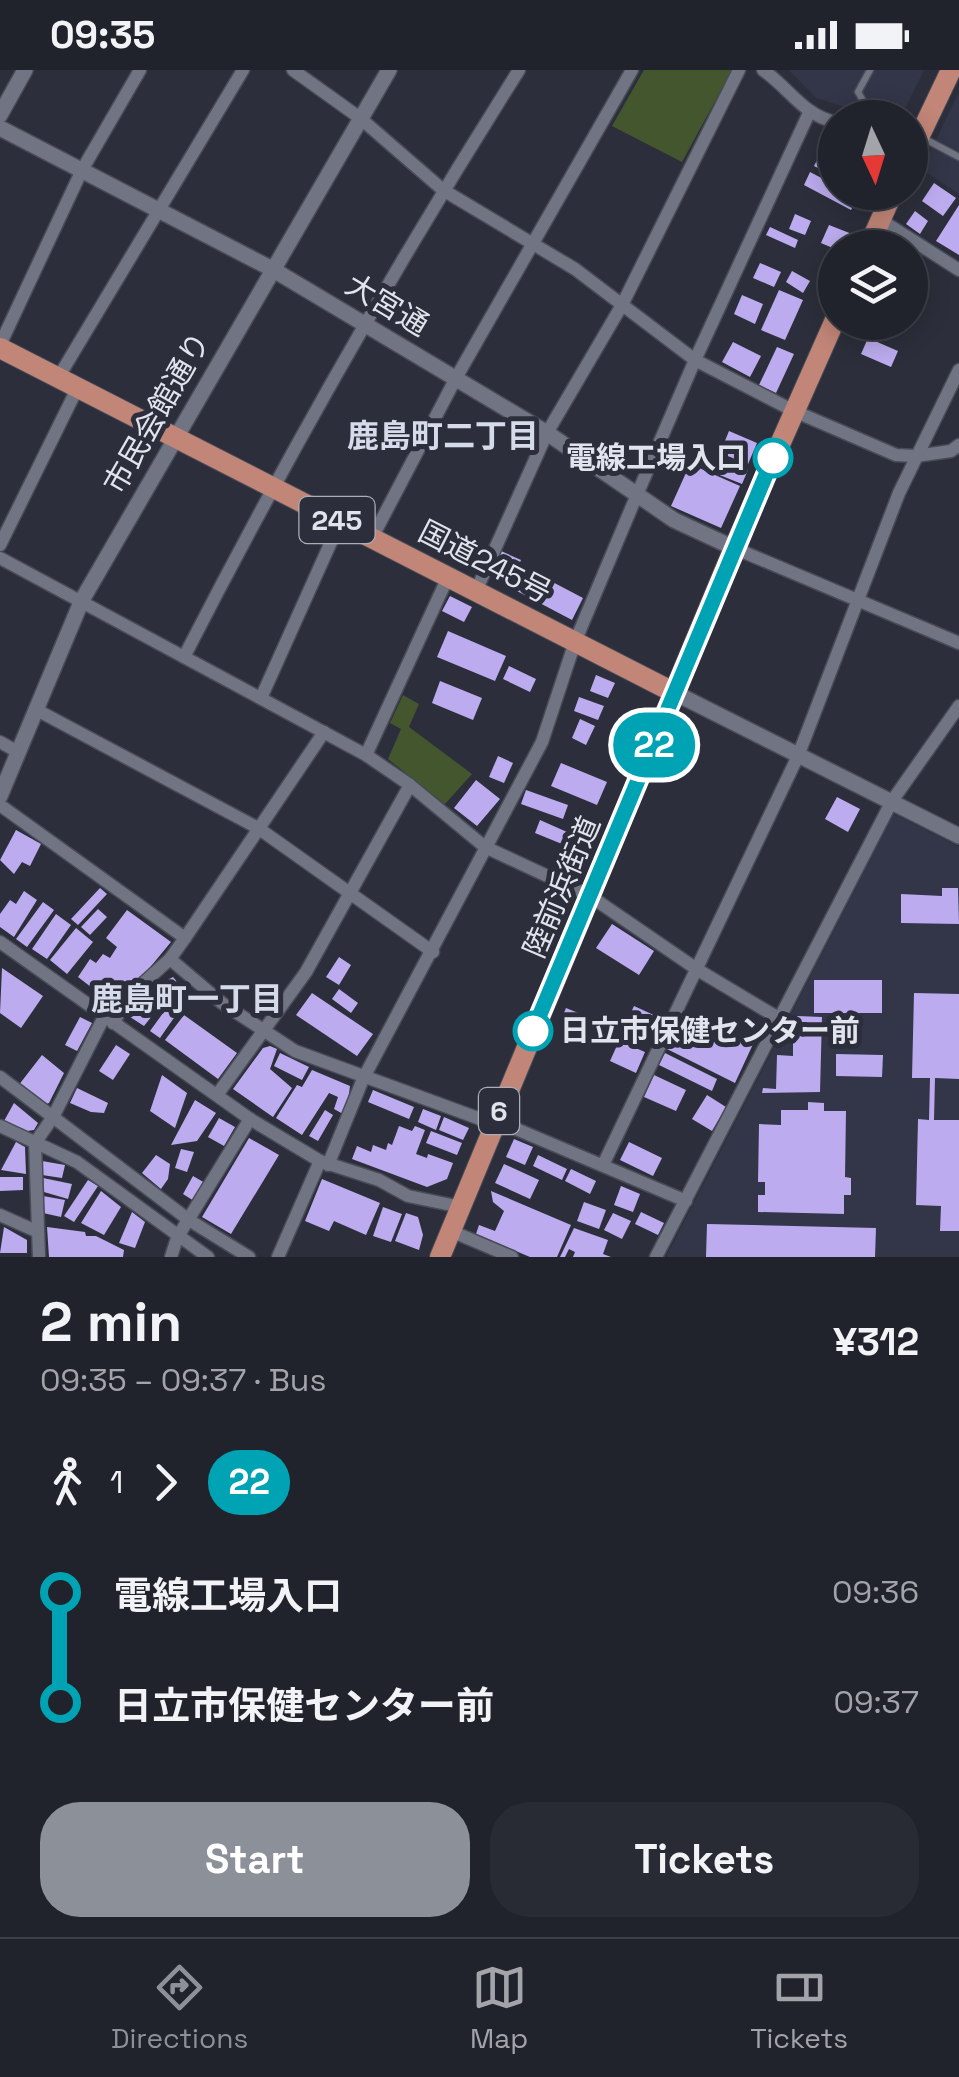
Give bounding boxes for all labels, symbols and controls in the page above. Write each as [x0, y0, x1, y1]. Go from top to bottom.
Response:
text: 09:35 [50, 11, 155, 59]
north arrow [818, 100, 928, 210]
map controls [818, 100, 928, 340]
button: layers [818, 230, 928, 340]
street label: 大宮通 [339, 265, 436, 344]
street label: 市民会館通り [95, 325, 218, 500]
district label: 鹿島町二丁目 [347, 416, 539, 456]
place label: 電線工場入口 [566, 438, 746, 477]
marker: 電線工場入口 [754, 439, 792, 477]
road number: 245 [300, 497, 374, 543]
street label: 国道245号 [412, 512, 558, 612]
line badge: 22 [609, 712, 699, 778]
text: 22 [633, 723, 675, 767]
street label: 陸前浜街道 [514, 810, 609, 963]
district label: 鹿島町一丁目 [91, 979, 283, 1019]
place label: 日立市保健センター前 [560, 1011, 860, 1050]
marker: 日立市保健センター前 [514, 1012, 552, 1050]
road number: 6 [479, 1088, 519, 1134]
text: 2 min [40, 1287, 182, 1357]
text: ¥312 [833, 1318, 919, 1366]
text: 09:35 – 09:37 · Bus [40, 1360, 326, 1400]
icon: walk [40, 1455, 95, 1510]
icon: forward [138, 1455, 193, 1510]
text: 22 [228, 1460, 270, 1504]
text: 1 [110, 1462, 123, 1502]
text: 電線工場入口 [114, 1572, 342, 1620]
text: 09:36 [832, 1572, 919, 1612]
text: 日立市保健センター前 [114, 1682, 494, 1730]
text: 09:37 [833, 1682, 919, 1722]
button: Start [40, 1802, 470, 1917]
button: Tickets [490, 1802, 919, 1917]
tab: Directions [111, 1960, 248, 2056]
tab: Map [470, 1960, 528, 2056]
tab: Tickets [750, 1960, 848, 2056]

